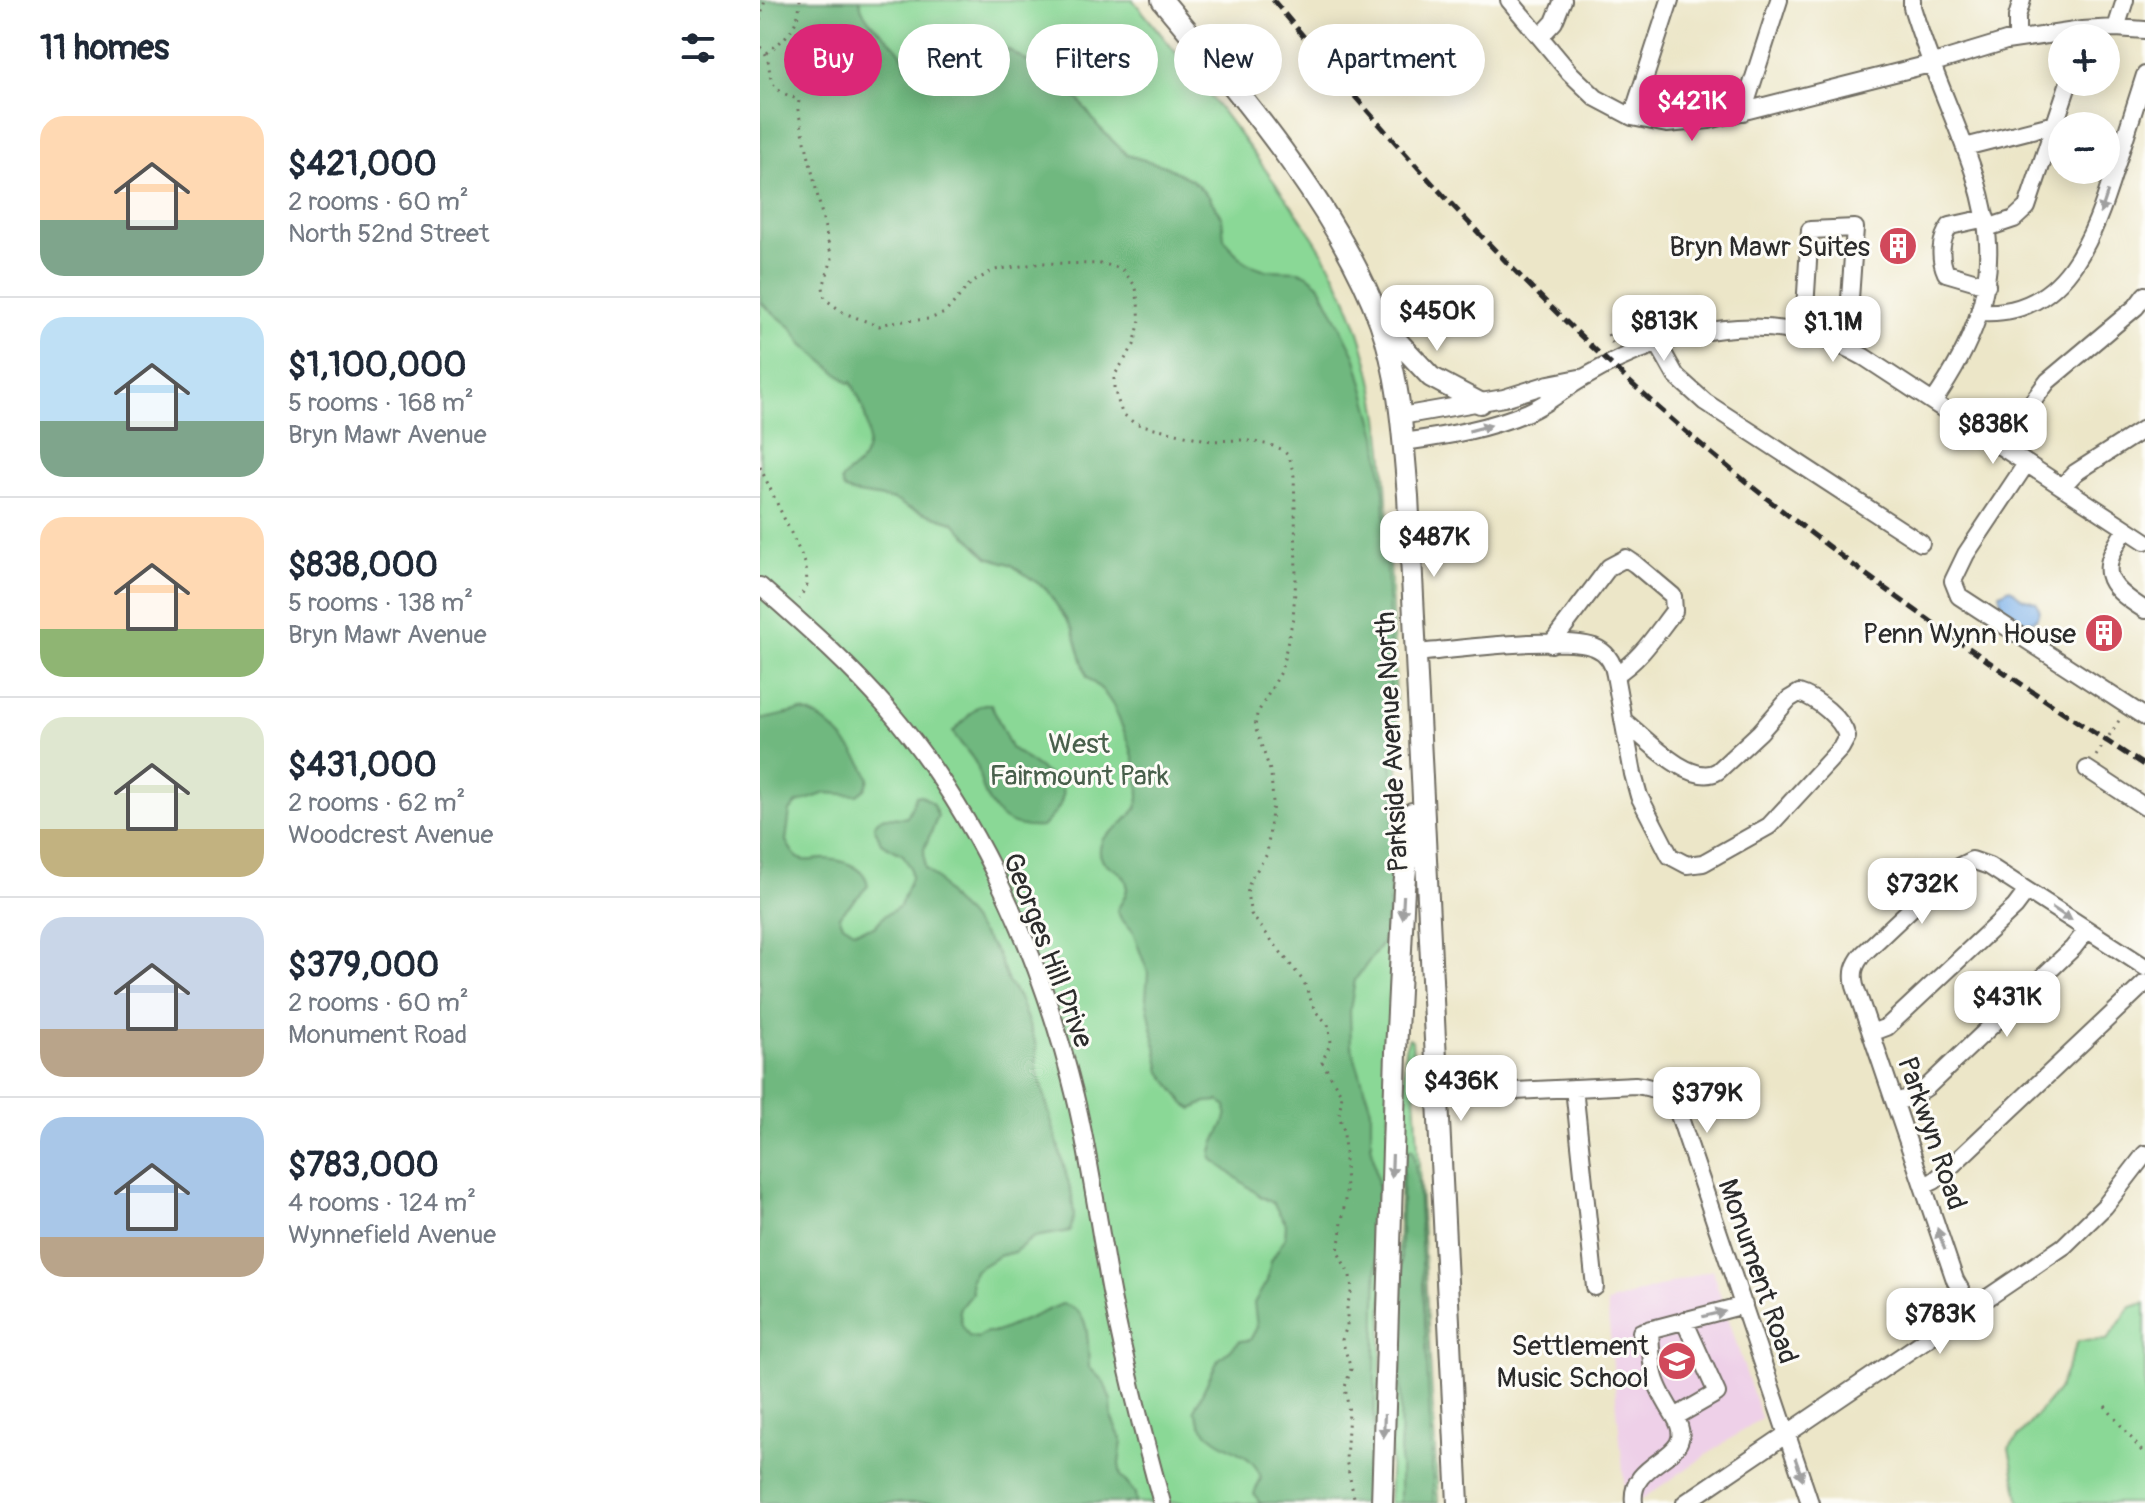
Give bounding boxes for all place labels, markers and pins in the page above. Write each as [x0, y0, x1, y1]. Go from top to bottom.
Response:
pin: $421K [1636, 75, 1748, 143]
building icon: Bryn Mawr Suites [1877, 225, 1919, 267]
place label: Bryn Mawr Suites [1669, 230, 1870, 265]
pin: $450K [1381, 285, 1493, 353]
pin: $813K [1608, 295, 1720, 363]
pin: $1.1M [1777, 296, 1889, 364]
pin: $838K [1937, 398, 2049, 466]
pin: $487K [1378, 511, 1490, 579]
building icon: Penn Wynn House [2083, 612, 2125, 654]
place label: Penn Wynn House [1863, 617, 2076, 652]
pin: $732K [1866, 858, 1978, 926]
pin: $431K [1951, 971, 2063, 1039]
pin: $436K [1405, 1055, 1517, 1123]
pin: $379K [1651, 1067, 1763, 1135]
pin: $783K [1884, 1288, 1996, 1356]
place label: Settlement Music School [1497, 1329, 1650, 1396]
school or university icon: Settlement Music School [1656, 1340, 1698, 1382]

